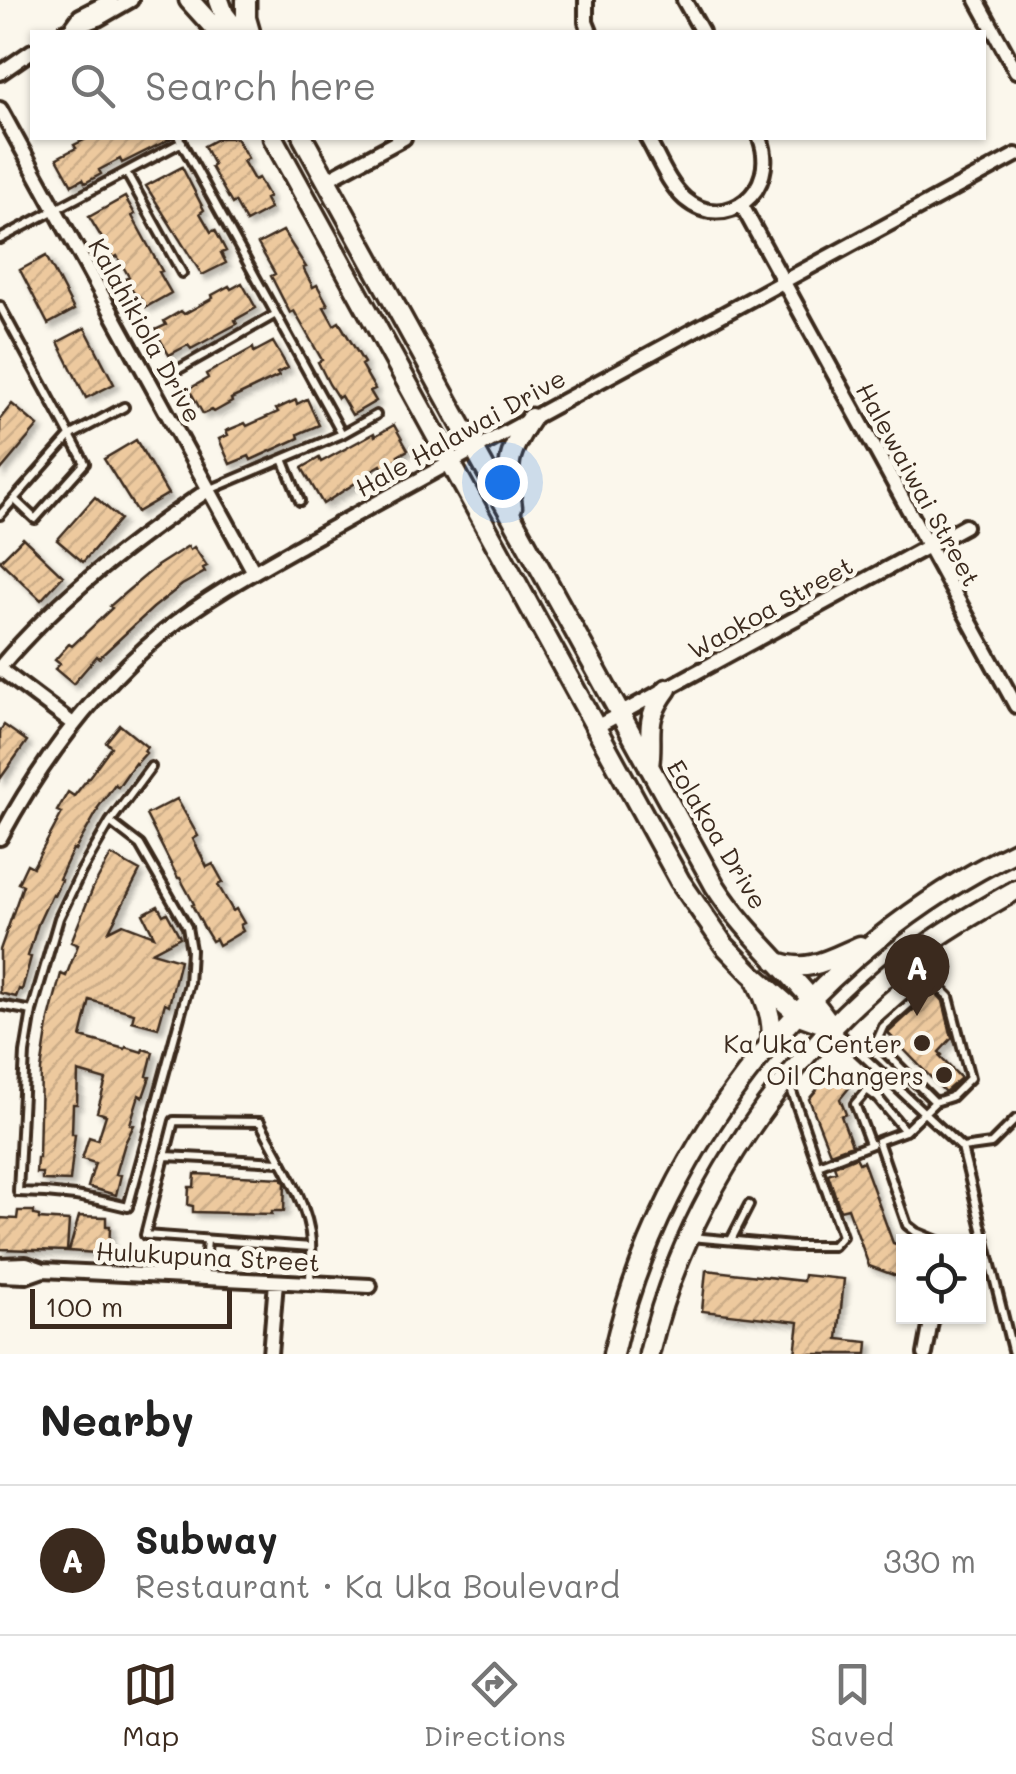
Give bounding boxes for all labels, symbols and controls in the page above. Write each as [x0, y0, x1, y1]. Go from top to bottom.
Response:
search box [30, 30, 986, 140]
icon: search [65, 58, 120, 113]
text: Search here [145, 60, 376, 110]
street label: Kalahikiola Drive [82, 232, 210, 428]
street label: Hale Halawai Drive [349, 361, 571, 503]
street label: Halewaiwai Street [850, 377, 988, 591]
your location [477, 457, 528, 508]
street label: Waokoa Street [682, 548, 858, 666]
street label: Eolakoa Drive [661, 753, 775, 915]
pin: A [884, 934, 950, 1016]
place label: Ka Uka Center [724, 1027, 902, 1059]
marker: Ka Uka Center [911, 1032, 933, 1054]
place label: Oil Changers [766, 1059, 924, 1091]
marker: Oil Changers [933, 1064, 955, 1086]
street label: Hulukupuna Street [95, 1234, 321, 1278]
map controls [896, 1234, 986, 1324]
button: locate [896, 1234, 986, 1324]
scale bar [30, 1284, 232, 1328]
text: 100 m [45, 1288, 123, 1324]
text: Nearby [40, 1392, 194, 1447]
text: Subway [135, 1514, 278, 1564]
text: A [61, 1539, 84, 1581]
text: 330 m [883, 1539, 976, 1581]
text: Restaurant · Ka Uka Boulevard [135, 1564, 620, 1606]
tab: Map [122, 1657, 179, 1753]
tab: Directions [424, 1657, 566, 1753]
tab: Saved [811, 1657, 894, 1753]

